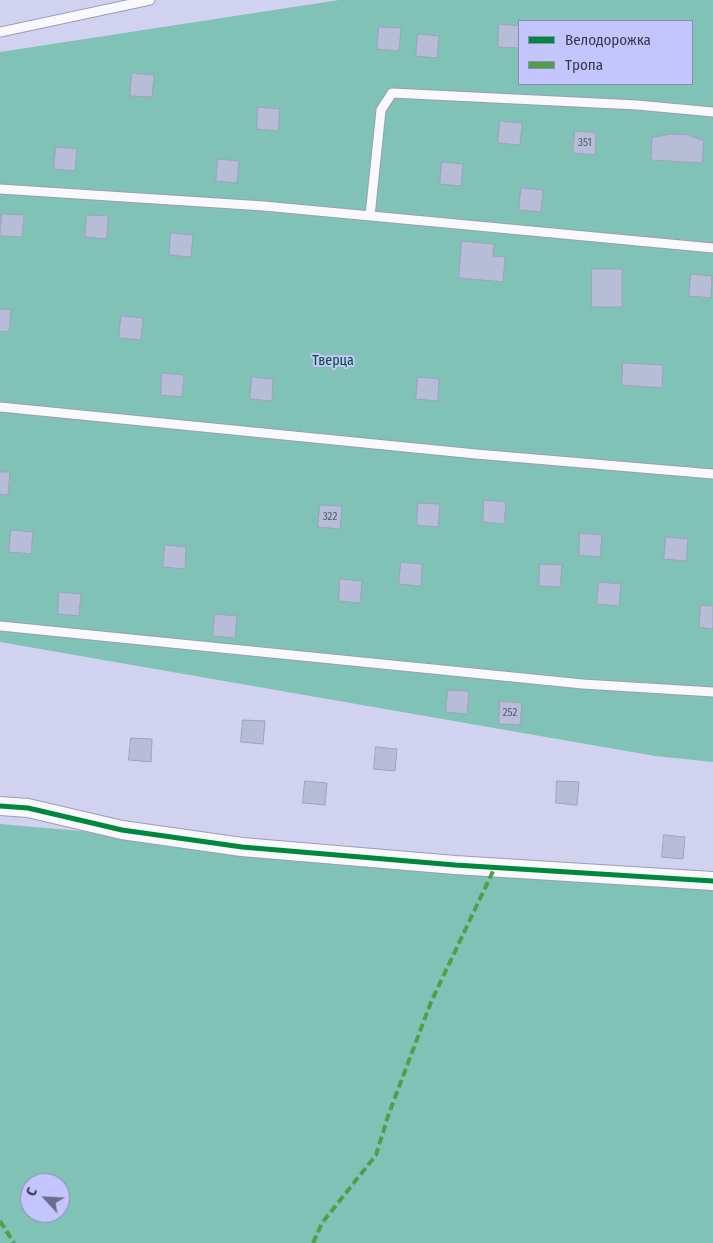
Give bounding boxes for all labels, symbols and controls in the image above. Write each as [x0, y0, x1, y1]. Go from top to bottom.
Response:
legend [518, 20, 693, 85]
text: Велодорожка [565, 31, 651, 49]
text: Тропа [565, 56, 603, 74]
house number: 351 [578, 136, 592, 150]
park label: Тверца [312, 353, 354, 369]
house number: 322 [323, 510, 337, 524]
house number: 252 [503, 706, 517, 720]
north arrow [20, 1173, 70, 1223]
text: С [23, 1185, 41, 1199]

